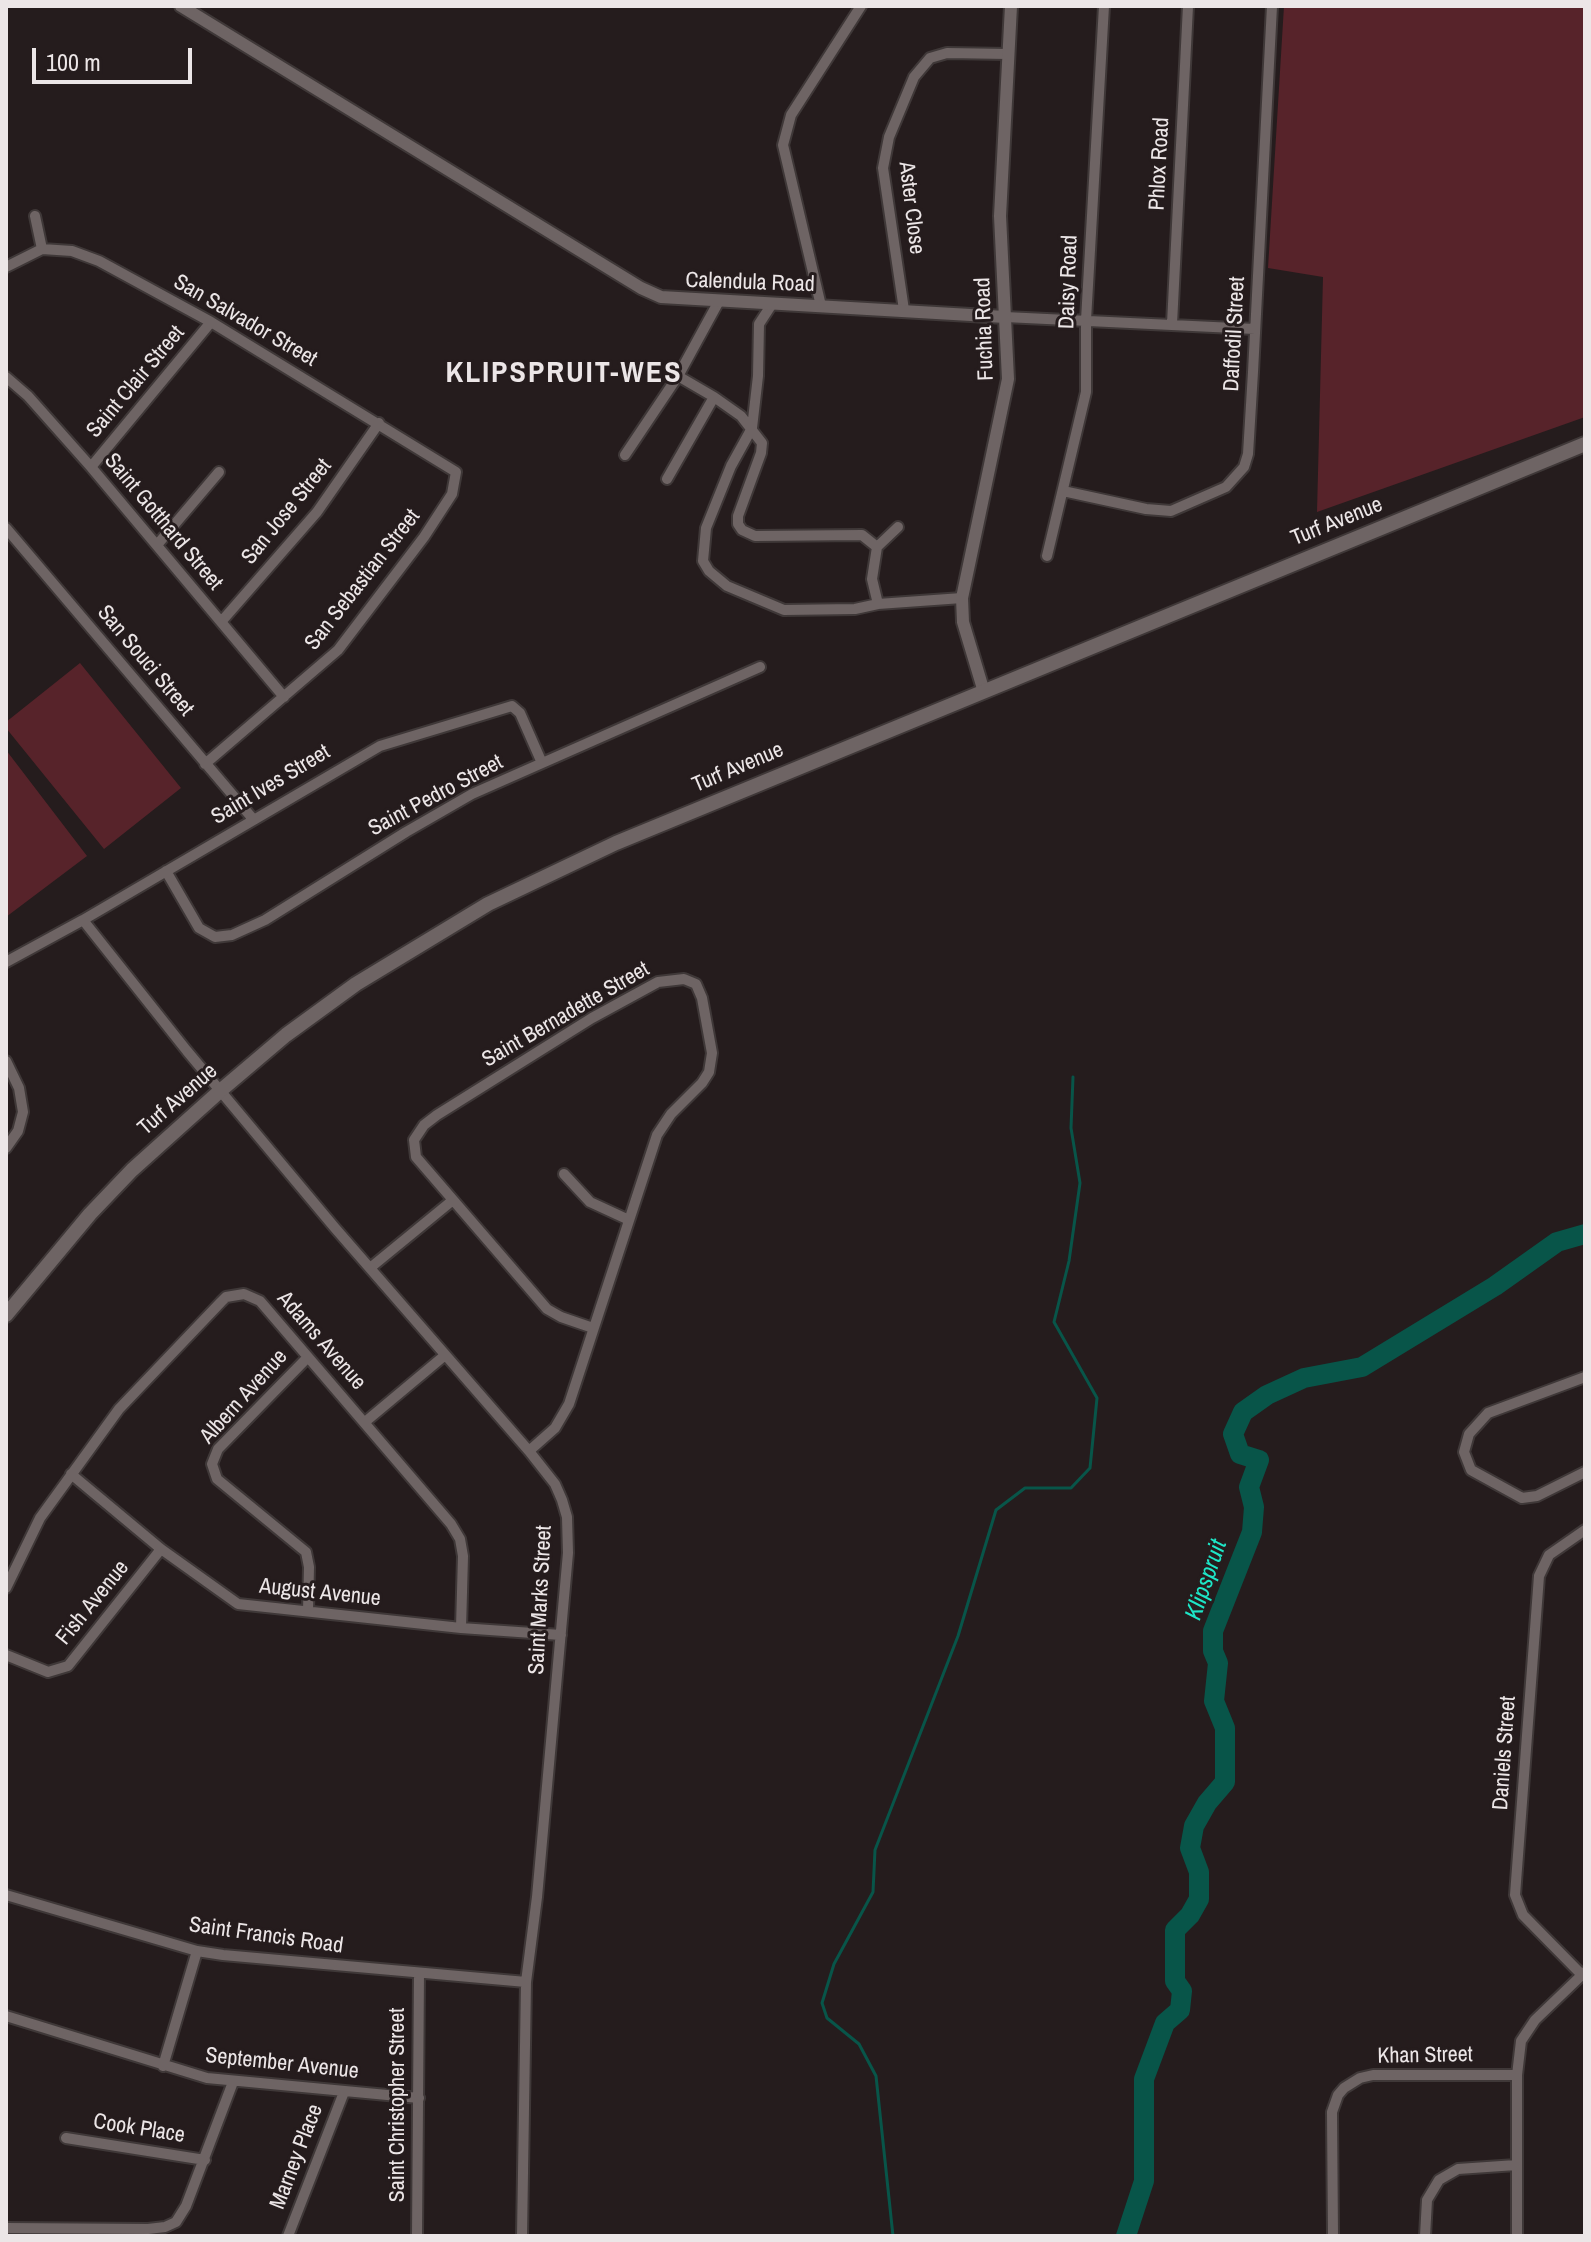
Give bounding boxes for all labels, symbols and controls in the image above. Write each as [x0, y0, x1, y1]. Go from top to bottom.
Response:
scale bar [36, 32, 196, 82]
text: 100 m [46, 46, 101, 78]
street label: Phlox Road [1144, 117, 1176, 211]
street label: Aster Close [892, 160, 930, 256]
street label: Daisy Road [1054, 234, 1084, 330]
street label: Calendula Road [685, 268, 815, 298]
street label: San Salvador Street [168, 269, 322, 373]
street label: Daffodil Street [1219, 276, 1251, 392]
street label: Fuchia Road [970, 277, 1000, 381]
street label: Saint Clair Street [81, 321, 191, 443]
district label: KLIPSPRUIT-WES [445, 356, 683, 392]
street label: Saint Gotthard Street [98, 448, 228, 596]
street label: San Jose Street [236, 454, 338, 570]
street label: Turf Avenue [1287, 492, 1387, 552]
street label: San Sebastian Street [300, 504, 426, 656]
street label: San Souci Street [91, 600, 199, 722]
street label: Turf Avenue [688, 737, 788, 799]
street label: Saint Ives Street [207, 739, 335, 831]
street label: Saint Pedro Street [364, 750, 508, 842]
street label: Saint Bernadette Street [478, 956, 654, 1074]
street label: Turf Avenue [133, 1058, 223, 1142]
street label: Adams Avenue [271, 1286, 371, 1396]
street label: Albern Avenue [195, 1344, 293, 1450]
street label: Saint Marks Street [524, 1525, 558, 1675]
water label: Klipspruit [1180, 1536, 1234, 1624]
street label: Fish Avenue [51, 1555, 135, 1651]
street label: August Avenue [258, 1573, 382, 1613]
street label: Daniels Street [1488, 1695, 1522, 1811]
street label: Saint Francis Road [187, 1912, 345, 1960]
street label: Saint Christopher Street [385, 2008, 411, 2202]
street label: Khan Street [1377, 2042, 1473, 2070]
street label: September Avenue [204, 2043, 360, 2085]
street label: Marney Place [265, 2101, 329, 2213]
street label: Cook Place [91, 2109, 187, 2149]

